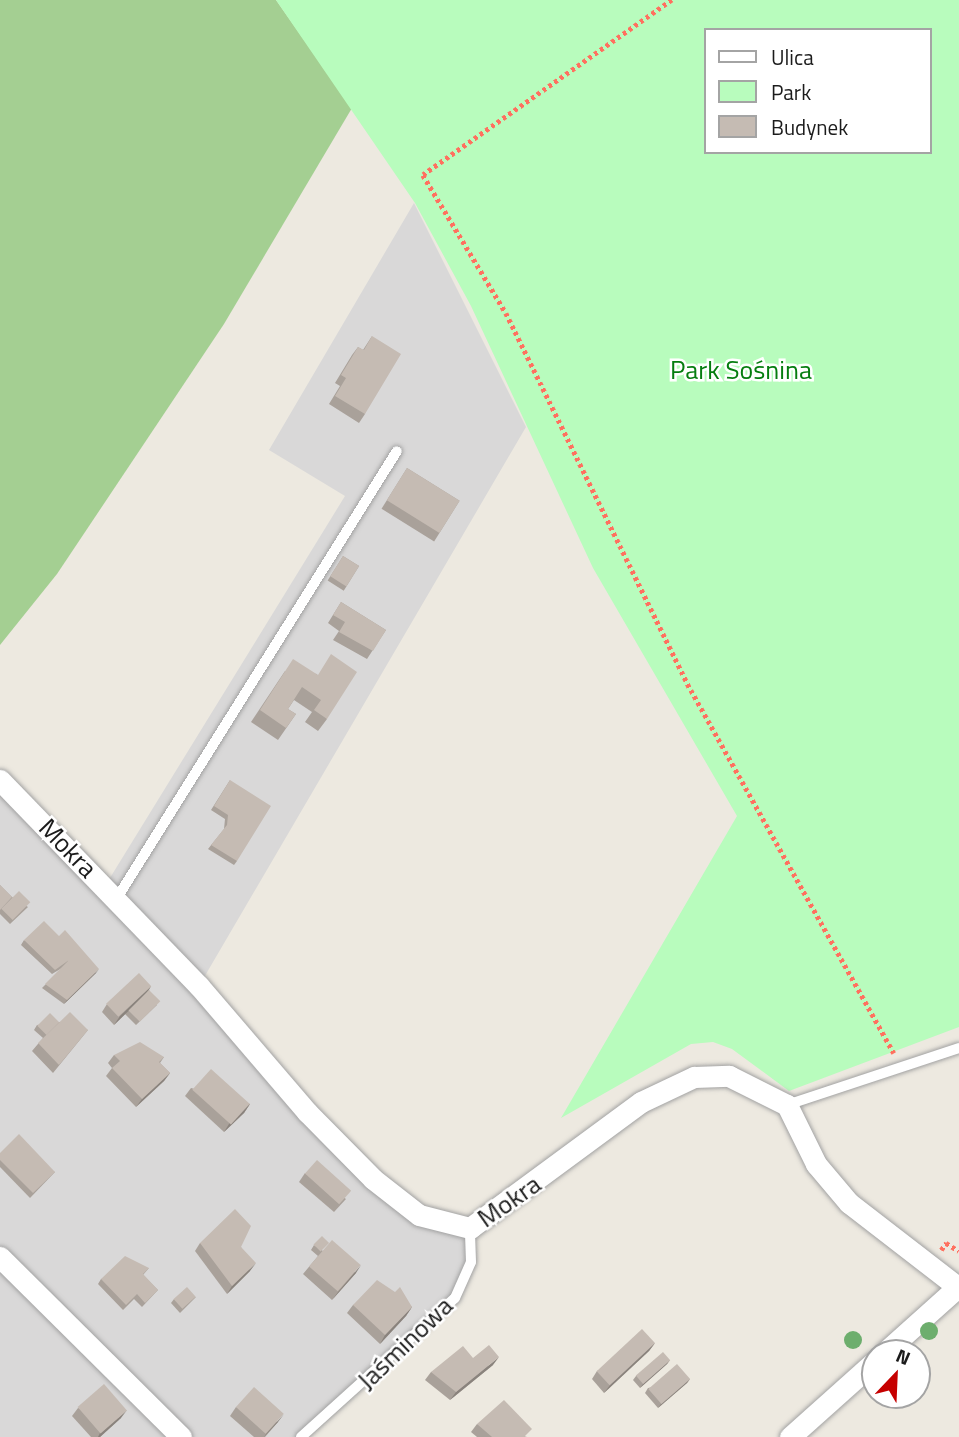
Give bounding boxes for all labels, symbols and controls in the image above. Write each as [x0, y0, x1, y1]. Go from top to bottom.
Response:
legend [704, 28, 931, 154]
text: Ulica [771, 41, 814, 73]
text: Park [771, 76, 811, 108]
text: Budynek [771, 111, 848, 143]
park label: Park Sośnina [670, 354, 812, 386]
street label: Mokra [32, 812, 104, 884]
street label: Mokra [471, 1168, 547, 1234]
street label: Jaśminowa [351, 1290, 459, 1396]
north arrow [861, 1339, 931, 1409]
text: N [892, 1340, 915, 1372]

